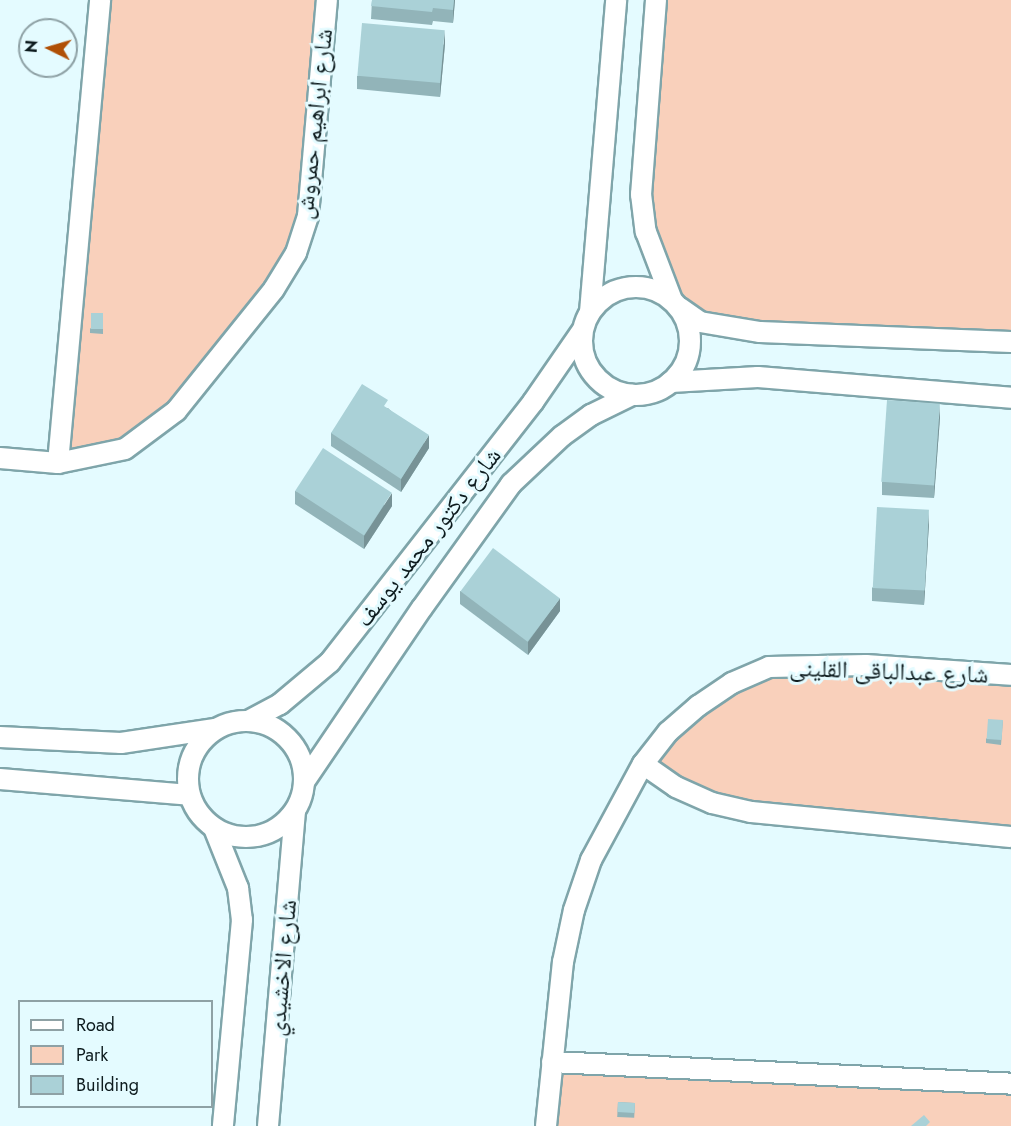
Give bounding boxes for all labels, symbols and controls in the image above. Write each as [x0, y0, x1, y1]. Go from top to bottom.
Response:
north arrow [18, 18, 78, 78]
street label: شارع ابراهيم حمروش [290, 27, 338, 221]
text: N [20, 39, 44, 54]
street label: شارع دكتور محمد يوسف [349, 442, 507, 632]
street label: شارع عبدالباقى القلينى [789, 653, 989, 689]
street label: شارع الاخشيدي [262, 899, 302, 1037]
legend [18, 1000, 213, 1108]
text: Road [76, 1012, 115, 1038]
text: Park [76, 1042, 108, 1068]
text: Building [76, 1072, 139, 1098]

